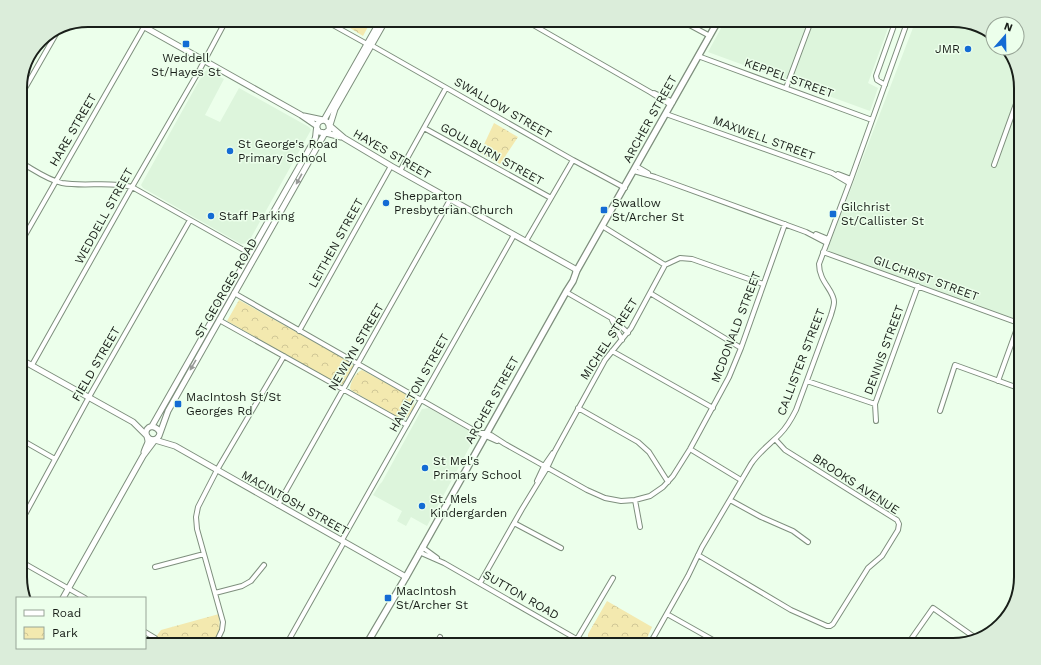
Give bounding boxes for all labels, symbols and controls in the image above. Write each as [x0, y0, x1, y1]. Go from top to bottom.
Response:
north arrow [985, 16, 1025, 56]
text: N [1002, 20, 1014, 35]
marker: Weddell St/Hayes St [181, 39, 191, 49]
place label: JMR [935, 42, 960, 56]
marker: JMR [963, 44, 973, 54]
place label: Weddell St/Hayes St [151, 51, 221, 79]
street label: KEPPEL STREET [742, 55, 836, 101]
street label: ARCHER STREET [620, 73, 680, 165]
street label: SWALLOW STREET [452, 74, 554, 142]
street label: HARE STREET [47, 91, 99, 169]
street label: MAXWELL STREET [711, 113, 817, 163]
street label: GOULBURN STREET [438, 120, 546, 188]
street label: HAYES STREET [351, 126, 433, 182]
place label: St George's Road Primary School [238, 137, 338, 165]
marker: St George's Road Primary School [225, 146, 235, 156]
street label: WEDDELL STREET [72, 166, 136, 266]
one-way arrow [296, 173, 302, 185]
place label: Shepparton Presbyterian Church [394, 189, 513, 217]
street label: LEITHEN STREET [306, 196, 366, 290]
place label: Swallow St/Archer St [612, 196, 684, 224]
marker: Shepparton Presbyterian Church [381, 198, 391, 208]
place label: Gilchrist St/Callister St [841, 200, 924, 228]
marker: Swallow St/Archer St [599, 205, 609, 215]
place label: Staff Parking [219, 209, 295, 223]
marker: Gilchrist St/Callister St [828, 209, 838, 219]
marker: Staff Parking [206, 211, 216, 221]
street label: ST GEORGES ROAD [192, 236, 260, 340]
street label: GILCHRIST STREET [871, 252, 981, 304]
street label: MCDONALD STREET [708, 269, 764, 385]
street label: MICHEL STREET [577, 296, 641, 382]
street label: NEWLYN STREET [325, 301, 387, 393]
street label: DENNIS STREET [861, 303, 907, 397]
street label: CALLISTER STREET [774, 307, 828, 417]
street label: FIELD STREET [69, 324, 123, 404]
street label: HAMILTON STREET [386, 331, 452, 435]
street label: ARCHER STREET [462, 354, 522, 446]
one-way arrow [190, 359, 197, 371]
place label: MacIntosh St/St Georges Rd [186, 390, 281, 418]
marker: MacIntosh St/St Georges Rd [173, 399, 183, 409]
street label: BROOKS AVENUE [810, 451, 902, 517]
place label: St Mel's Primary School [433, 454, 522, 482]
marker: St Mel's Primary School [420, 463, 430, 473]
street label: MACINTOSH STREET [239, 468, 351, 538]
place label: St. Mels Kindergarden [430, 492, 507, 520]
marker: St. Mels Kindergarden [417, 501, 427, 511]
street label: SUTTON ROAD [480, 568, 562, 622]
place label: MacIntosh St/Archer St [396, 584, 468, 612]
marker: MacIntosh St/Archer St [383, 593, 393, 603]
legend [16, 597, 146, 649]
text: Road [52, 606, 81, 620]
text: Park [52, 626, 78, 640]

